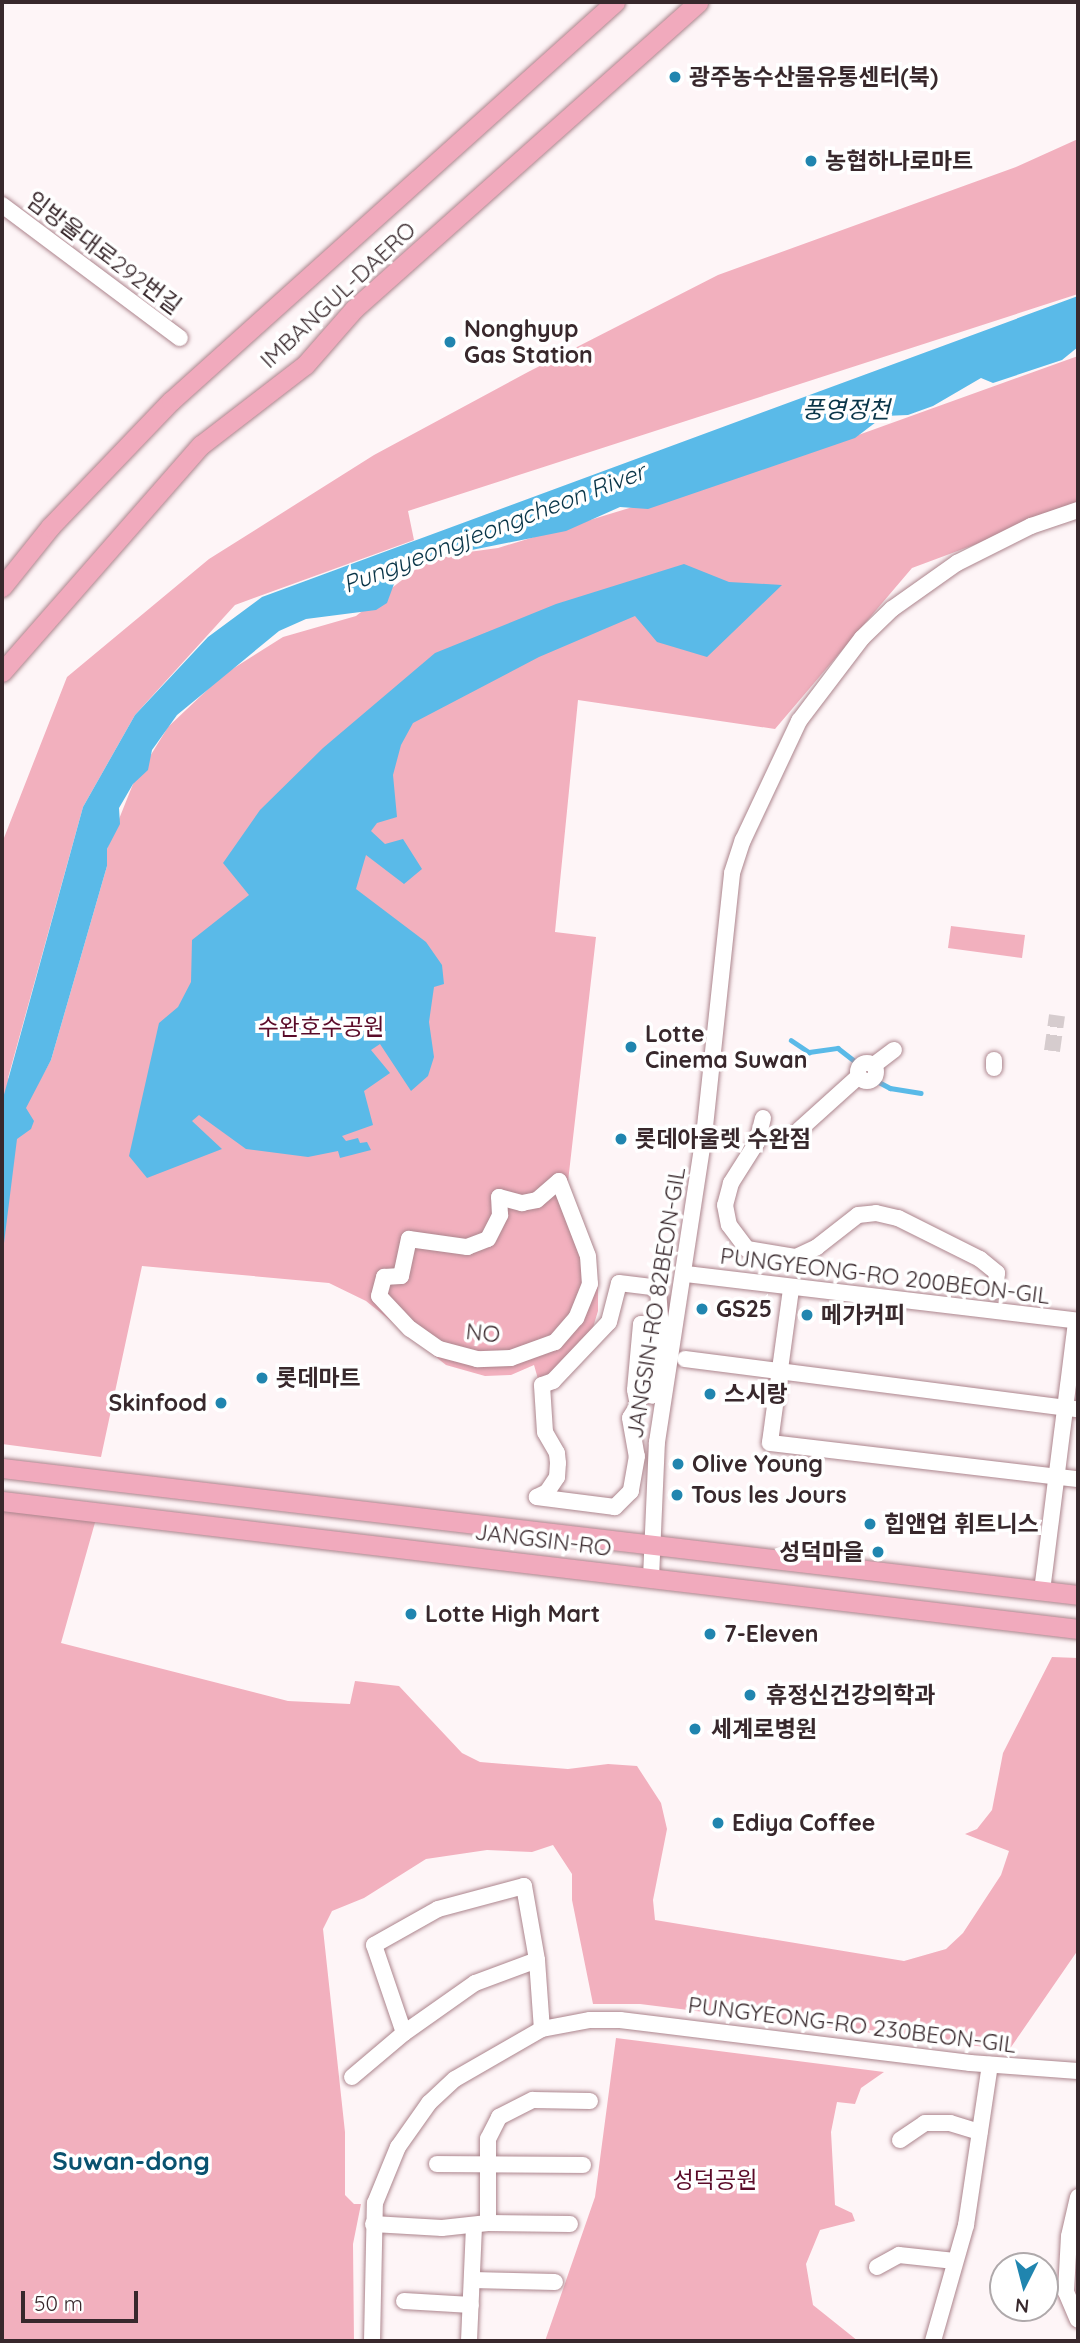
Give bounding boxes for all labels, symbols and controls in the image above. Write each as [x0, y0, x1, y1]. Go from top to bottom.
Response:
place label: 광주농수산물유통센터(북) [689, 63, 938, 91]
marker: 광주농수산물유통센터(북) [667, 69, 683, 85]
place label: 농협하나로마트 [825, 147, 973, 175]
marker: 농협하나로마트 [803, 153, 819, 169]
street label: 임방울대로292번길 [21, 186, 187, 320]
street label: IMBANGUL-DAERO [255, 216, 421, 374]
place label: Nonghyup Gas Station [464, 315, 593, 369]
marker: Nonghyup Gas Station [442, 334, 458, 350]
water label: 풍영정천 [802, 396, 890, 424]
water label: Pungyeongjeongcheon River [339, 457, 649, 599]
park label: 수완호수공원 [258, 1013, 384, 1041]
place label: Lotte Cinema Suwan [645, 1020, 807, 1074]
marker: Lotte Cinema Suwan [623, 1039, 639, 1055]
place label: 롯데아울렛 수완점 [635, 1125, 811, 1153]
marker: 롯데아울렛 수완점 [613, 1131, 629, 1147]
street label: JANGSIN-RO 82BEON-GIL [621, 1165, 691, 1441]
street label: PUNGYEONG-RO 200BEON-GIL [719, 1242, 1051, 1310]
place label: GS25 [716, 1295, 772, 1323]
marker: GS25 [694, 1301, 710, 1317]
place label: 메가커피 [821, 1301, 906, 1329]
marker: 메가커피 [799, 1307, 815, 1323]
street label: NO [464, 1317, 502, 1349]
place label: 롯데마트 [276, 1364, 361, 1392]
marker: 롯데마트 [254, 1370, 270, 1386]
place label: 스시랑 [724, 1380, 787, 1408]
marker: 스시랑 [702, 1386, 718, 1402]
place label: Skinfood [109, 1389, 207, 1417]
marker: Skinfood [213, 1395, 229, 1411]
place label: Olive Young [692, 1450, 823, 1478]
marker: Olive Young [670, 1456, 686, 1472]
place label: Tous les Jours [691, 1481, 847, 1509]
marker: Tous les Jours [669, 1487, 685, 1503]
place label: 힙앤업 휘트니스 [884, 1510, 1039, 1538]
marker: 힙앤업 휘트니스 [862, 1516, 878, 1532]
street label: JANGSIN-RO [473, 1518, 613, 1562]
place label: 성덕마을 [779, 1538, 864, 1566]
marker: 성덕마을 [870, 1544, 886, 1560]
place label: Lotte High Mart [425, 1600, 600, 1628]
marker: Lotte High Mart [403, 1606, 419, 1622]
place label: 7-Eleven [724, 1620, 818, 1648]
marker: 7-Eleven [702, 1626, 718, 1642]
place label: 휴정신건강의학과 [766, 1681, 935, 1709]
marker: 휴정신건강의학과 [740, 1685, 760, 1705]
place label: 세계로병원 [711, 1715, 817, 1743]
marker: 세계로병원 [685, 1719, 705, 1739]
place label: Ediya Coffee [732, 1809, 875, 1837]
marker: Ediya Coffee [710, 1815, 726, 1831]
street label: PUNGYEONG-RO 230BEON-GIL [686, 1991, 1018, 2059]
district label: Suwan-dong [52, 2145, 210, 2177]
park label: 성덕공원 [673, 2166, 757, 2194]
north arrow [989, 2252, 1059, 2322]
scale bar [24, 2276, 142, 2320]
text: 50 m [34, 2290, 83, 2316]
text: N [1014, 2293, 1030, 2319]

